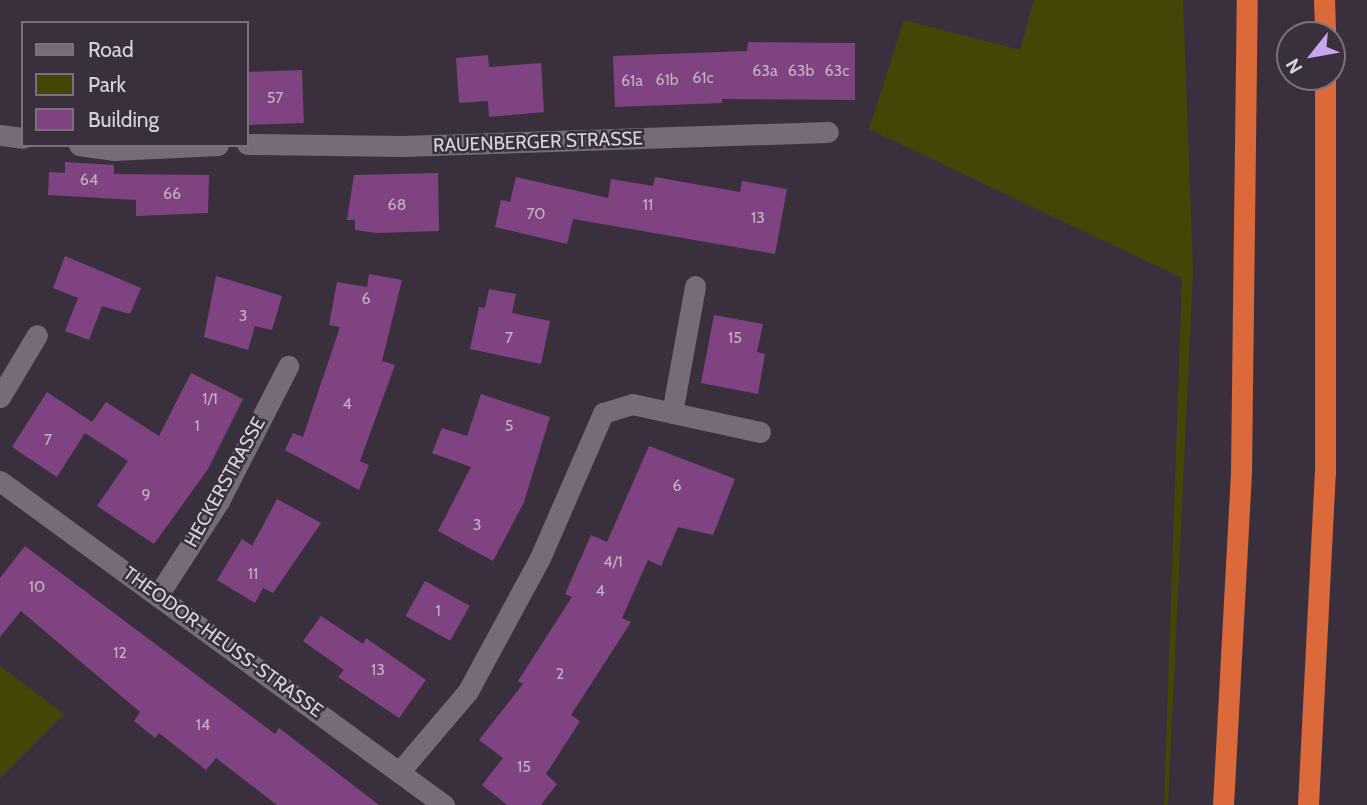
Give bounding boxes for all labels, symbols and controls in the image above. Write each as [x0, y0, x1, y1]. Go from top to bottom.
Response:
legend [21, 21, 248, 147]
north arrow [1276, 21, 1346, 91]
text: Road [88, 37, 134, 62]
text: N [1281, 54, 1308, 78]
house number: 63a [752, 61, 778, 81]
house number: 63b [788, 61, 814, 81]
house number: 63c [824, 61, 850, 81]
house number: 61c [692, 68, 714, 88]
house number: 61b [655, 70, 679, 90]
house number: 61a [621, 71, 643, 91]
text: Park [88, 72, 126, 97]
house number: 57 [267, 88, 283, 108]
text: Building [88, 107, 159, 132]
street label: RAUENBERGER STRASSE [433, 127, 643, 157]
house number: 64 [80, 170, 98, 190]
house number: 66 [163, 184, 181, 204]
house number: 68 [388, 195, 406, 215]
house number: 11 [643, 195, 653, 215]
house number: 70 [526, 204, 546, 224]
house number: 13 [751, 208, 765, 228]
house number: 6 [361, 289, 371, 309]
house number: 3 [239, 306, 247, 326]
house number: 7 [505, 328, 513, 348]
house number: 15 [728, 328, 742, 348]
house number: 1/1 [202, 389, 218, 409]
house number: 4 [342, 394, 352, 414]
street label: HECKERSTRASSE [180, 413, 270, 551]
house number: 1 [194, 416, 200, 436]
house number: 5 [505, 416, 513, 436]
house number: 7 [44, 430, 52, 450]
house number: 6 [672, 476, 682, 496]
house number: 9 [141, 485, 151, 505]
house number: 3 [473, 515, 481, 535]
house number: 4/1 [603, 552, 623, 572]
street label: THEODOR-HEUSS-STRASSE [119, 562, 327, 722]
house number: 11 [248, 564, 258, 584]
house number: 10 [29, 577, 45, 597]
house number: 4 [595, 581, 605, 601]
house number: 1 [435, 601, 441, 621]
house number: 12 [113, 643, 127, 663]
house number: 13 [371, 660, 385, 680]
house number: 2 [556, 664, 564, 684]
house number: 14 [196, 715, 210, 735]
house number: 15 [517, 757, 531, 777]

